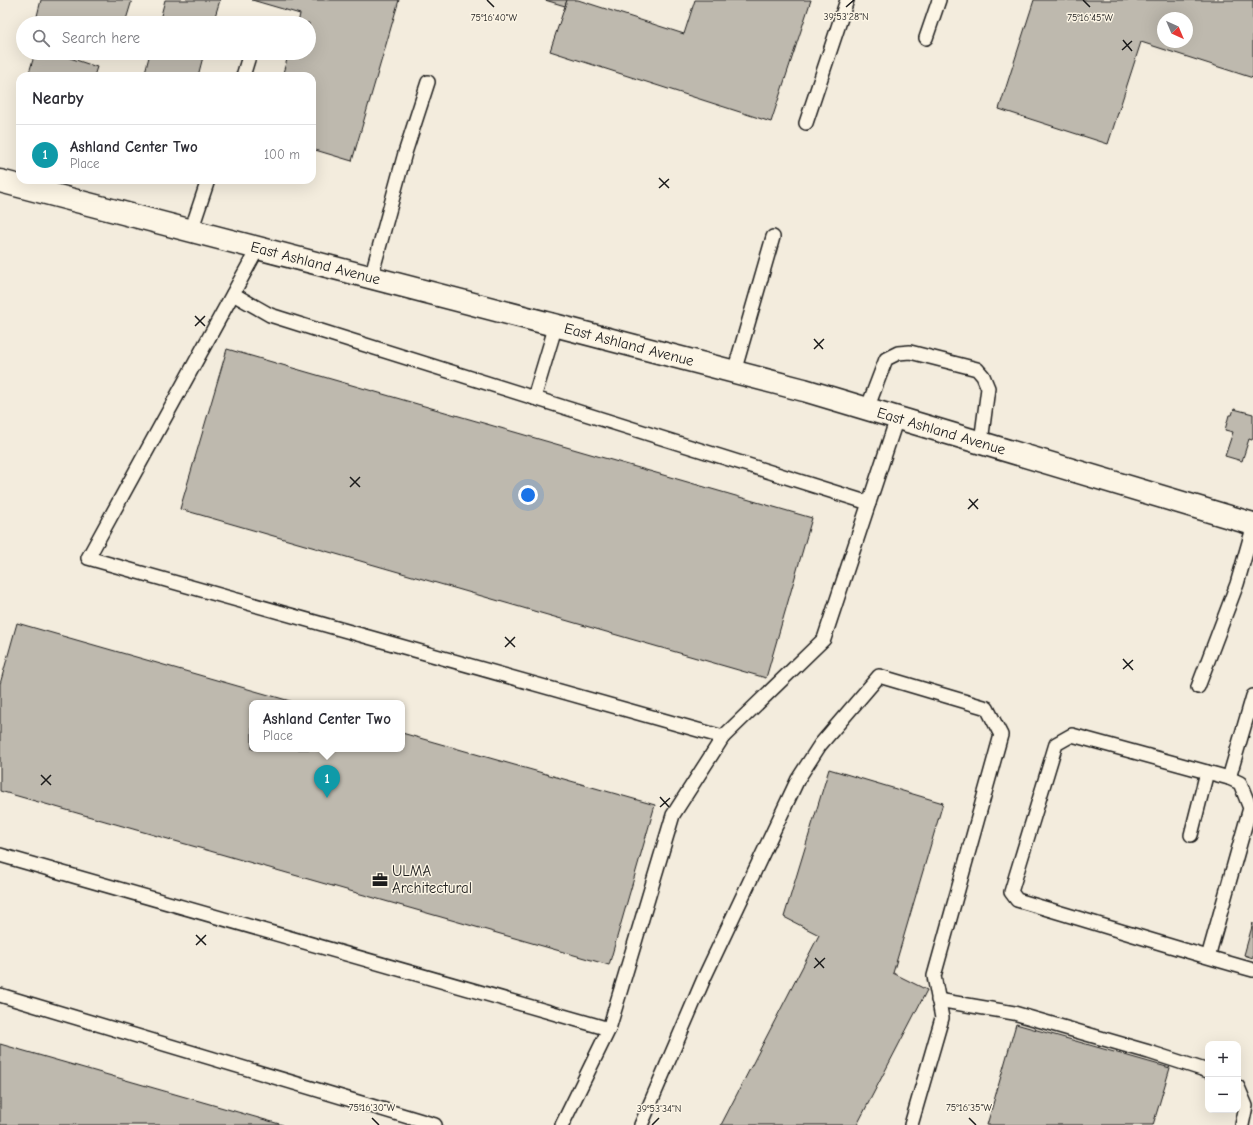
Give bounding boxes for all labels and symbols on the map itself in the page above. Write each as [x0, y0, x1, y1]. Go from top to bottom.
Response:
text: 39°53'28"N [824, 11, 869, 23]
text: 75°16'40"W [471, 12, 517, 24]
text: 75°16'45"W [1067, 12, 1113, 24]
north arrow [1157, 12, 1193, 48]
street label: East Ashland Avenue [249, 238, 383, 289]
street label: East Ashland Avenue [562, 319, 696, 370]
street label: East Ashland Avenue [875, 403, 1008, 459]
your location [518, 485, 538, 505]
pin: 1 [314, 765, 340, 798]
place label: ULMA Architectural [392, 862, 472, 897]
office icon: ULMA Architectural [371, 871, 389, 889]
text: 75°16'30"W [349, 1102, 396, 1114]
text: 75°16'35"W [946, 1102, 992, 1114]
text: 39°53'34"N [637, 1103, 681, 1115]

